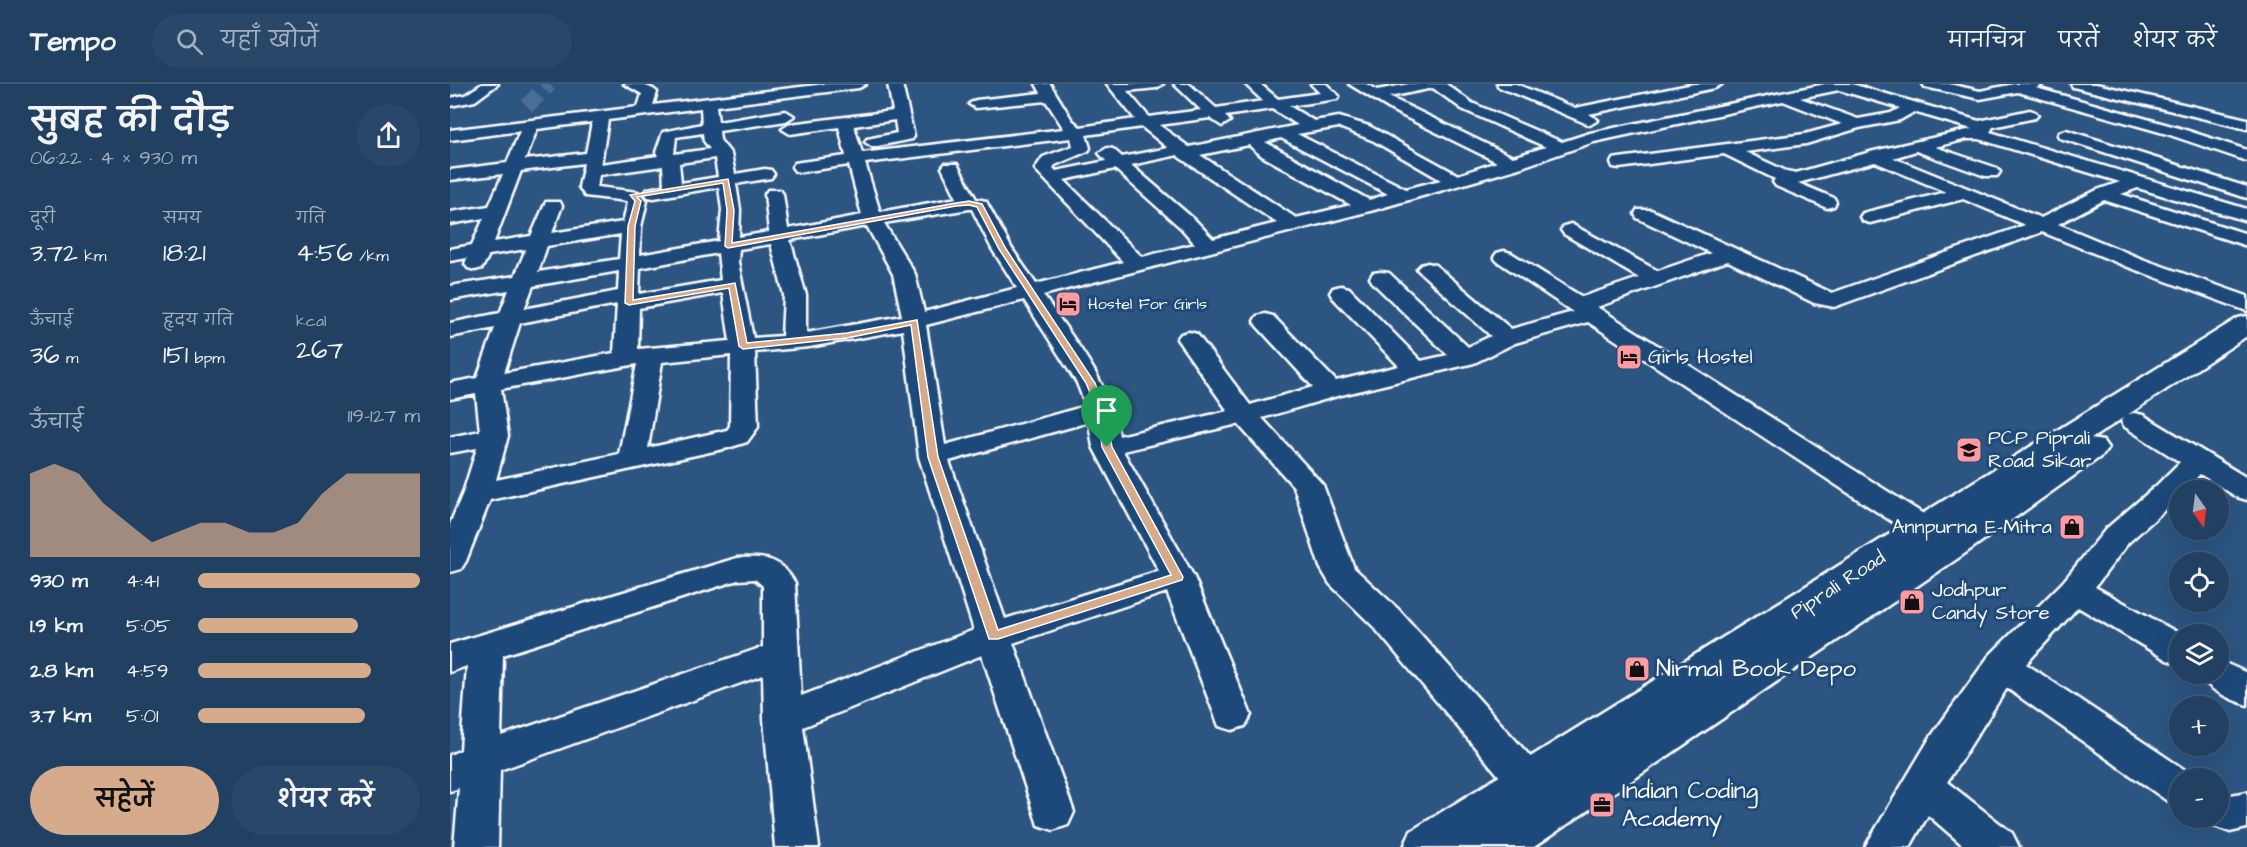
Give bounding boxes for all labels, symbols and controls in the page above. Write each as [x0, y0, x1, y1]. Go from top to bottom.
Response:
search box [152, 14, 572, 68]
text: Tempo [30, 22, 116, 61]
icon: search [173, 25, 206, 58]
text: यहाँ खोजें [221, 25, 318, 56]
text: मानचित्र [1948, 26, 2025, 55]
text: परतें [2058, 26, 2099, 55]
text: शेयर करें [2132, 26, 2217, 55]
text: सुबह की दौड़ [30, 98, 231, 144]
button: share [357, 104, 420, 167]
text: 06:22 · 4 × 930 m [30, 144, 197, 172]
text: दूरी [30, 207, 55, 229]
text: समय [163, 207, 201, 229]
text: गति [296, 207, 325, 229]
text: 3.72 [30, 235, 78, 271]
text: 18:21 [163, 235, 206, 271]
text: 4:56 [296, 235, 353, 271]
text: km [78, 245, 106, 267]
text: /km [353, 245, 389, 267]
hotel icon: Hostel For Girls [1053, 289, 1083, 319]
place label: Hostel For Girls [1088, 293, 1207, 315]
text: ऊँचाई [30, 309, 73, 331]
text: हृदय गति [163, 309, 233, 331]
text: kcal [296, 310, 327, 332]
text: 267 [296, 332, 343, 368]
text: 36 [30, 337, 60, 373]
text: 151 [163, 337, 188, 373]
hotel icon: Girls Hostel [1614, 342, 1644, 372]
place label: Girls Hostel [1648, 343, 1753, 371]
text: m [60, 347, 78, 369]
text: bpm [188, 347, 225, 369]
pin [1081, 385, 1132, 447]
icon: arrive [1090, 394, 1123, 427]
text: 119–127 m [347, 402, 420, 430]
text: ऊँचाई [30, 408, 84, 436]
place label: PCP Piprali Road Sikar [1988, 424, 2091, 475]
school or university icon: PCP Piprali Road Sikar [1954, 435, 1984, 465]
north arrow [2169, 480, 2229, 540]
map controls [2169, 480, 2229, 828]
shop icon: Annpurna E-Mitra [2057, 512, 2087, 542]
place label: Annpurna E-Mitra [1892, 513, 2052, 541]
street label: Piprali Road [1785, 544, 1891, 626]
button: locate [2169, 552, 2229, 612]
text: 930 m [30, 567, 88, 595]
text: 4:41 [126, 567, 159, 595]
place label: Jodhpur Candy Store [1932, 576, 2050, 628]
shop icon: Jodhpur Candy Store [1897, 587, 1927, 617]
text: 1.9 km [30, 612, 83, 640]
text: 5:05 [126, 612, 170, 640]
button: layers [2169, 624, 2229, 684]
place label: Nirmal Book Depo [1656, 652, 1857, 686]
shop icon: Nirmal Book Depo [1622, 654, 1652, 684]
text: 2.8 km [30, 657, 93, 685]
text: 4:59 [126, 657, 169, 685]
button: + [2169, 696, 2229, 756]
text: 3.7 km [30, 702, 91, 730]
text: 5:01 [126, 702, 159, 730]
button: सहेजें [30, 766, 219, 835]
button: शेयर करें [231, 766, 420, 835]
button: − [2169, 768, 2229, 828]
place label: Indian Coding Academy [1622, 774, 1758, 837]
office icon: Indian Coding Academy [1587, 790, 1617, 820]

